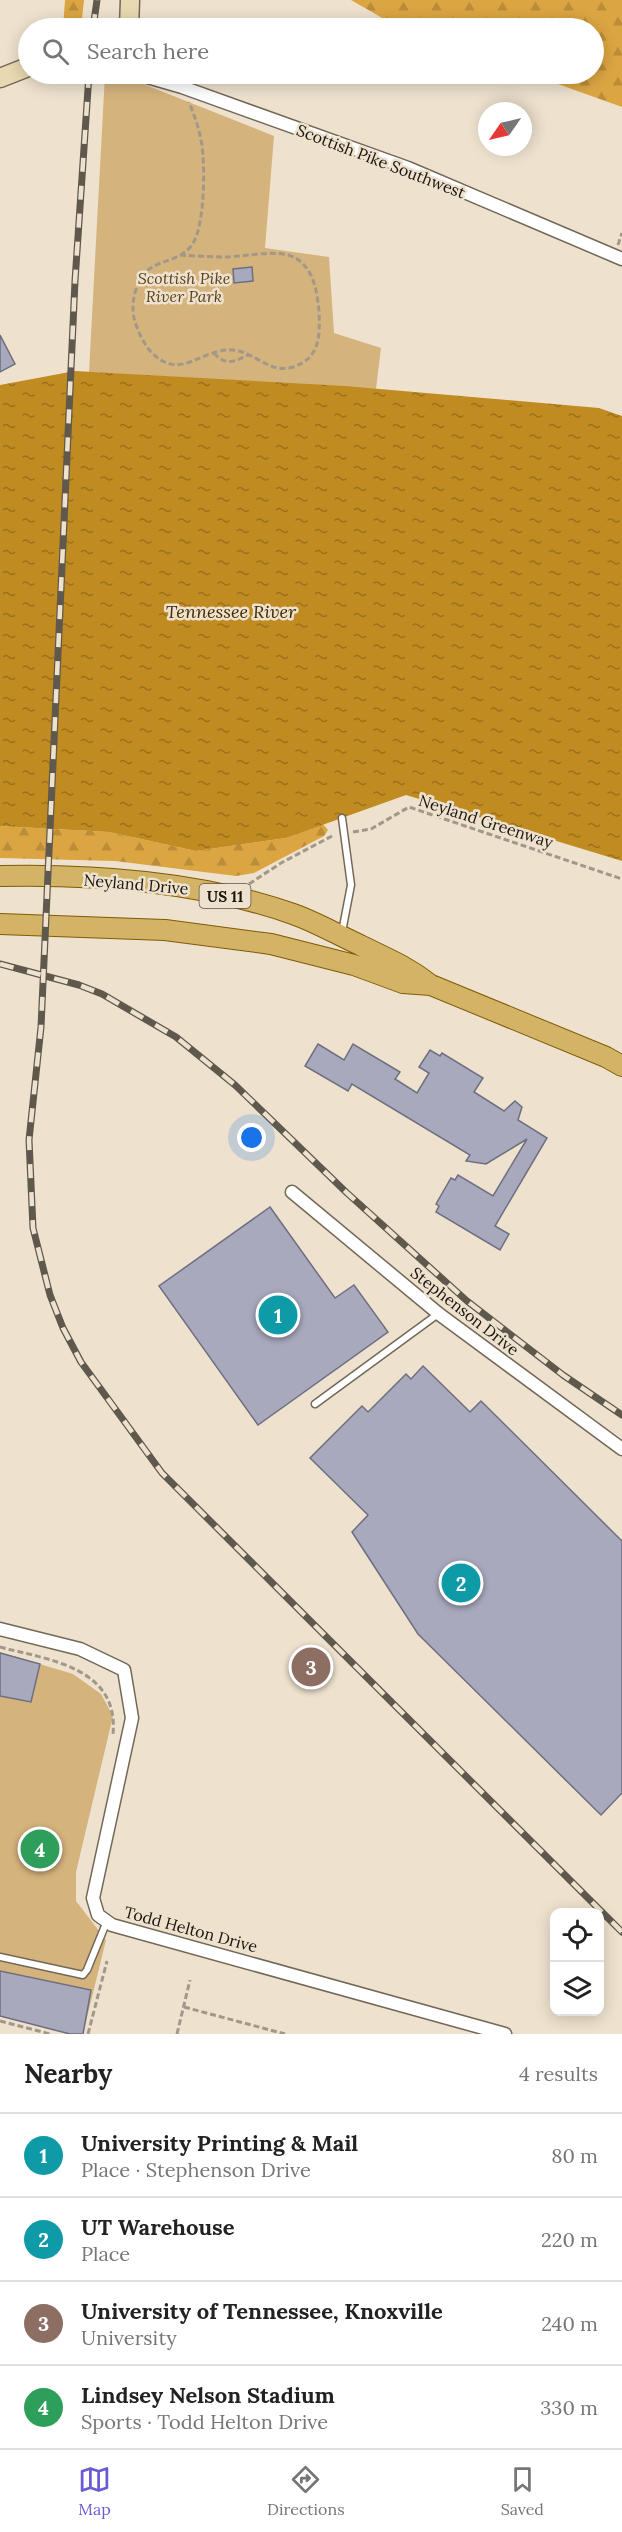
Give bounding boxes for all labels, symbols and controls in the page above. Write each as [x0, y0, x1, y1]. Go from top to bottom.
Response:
search box [18, 18, 604, 84]
icon: search [39, 35, 72, 68]
text: Search here [87, 37, 209, 65]
north arrow [478, 102, 532, 156]
street label: Scottish Pike Southwest [294, 120, 469, 203]
park label: Scottish Pike River Park [138, 268, 231, 306]
water label: Tennessee River [166, 600, 297, 623]
street label: Neyland Greenway [416, 790, 556, 852]
street label: Neyland Drive [83, 869, 190, 899]
road number: US 11 [200, 884, 250, 908]
your location [237, 1123, 266, 1152]
street label: Stephenson Drive [407, 1262, 523, 1360]
pin: 1 [258, 1292, 298, 1338]
pin: 2 [442, 1560, 480, 1606]
pin: 3 [292, 1644, 330, 1690]
pin: 4 [20, 1826, 60, 1872]
street label: Todd Helton Drive [122, 1902, 260, 1956]
map controls [550, 1908, 604, 2016]
button: locate [550, 1908, 604, 1962]
button: layers [550, 1962, 604, 2016]
text: Nearby [24, 2057, 112, 2090]
text: 4 results [519, 2061, 598, 2086]
text: University Printing & Mail [81, 2129, 358, 2157]
text: 1 [39, 2143, 48, 2168]
text: 80 m [551, 2143, 598, 2168]
text: Place · Stephenson Drive [81, 2157, 311, 2182]
text: UT Warehouse [81, 2213, 235, 2241]
text: 2 [38, 2227, 49, 2252]
text: 220 m [541, 2227, 598, 2252]
text: Place [81, 2241, 130, 2266]
text: University of Tennessee, Knoxville [81, 2297, 443, 2325]
text: 3 [38, 2311, 49, 2336]
text: 240 m [541, 2311, 598, 2336]
text: University [81, 2325, 177, 2350]
text: Lindsey Nelson Stadium [81, 2381, 335, 2409]
text: 4 [38, 2395, 49, 2420]
text: 330 m [540, 2395, 598, 2420]
text: Sports · Todd Helton Drive [81, 2409, 328, 2434]
tab: Map [78, 2463, 111, 2519]
tab: Directions [267, 2463, 345, 2519]
tab: Saved [501, 2463, 544, 2519]

